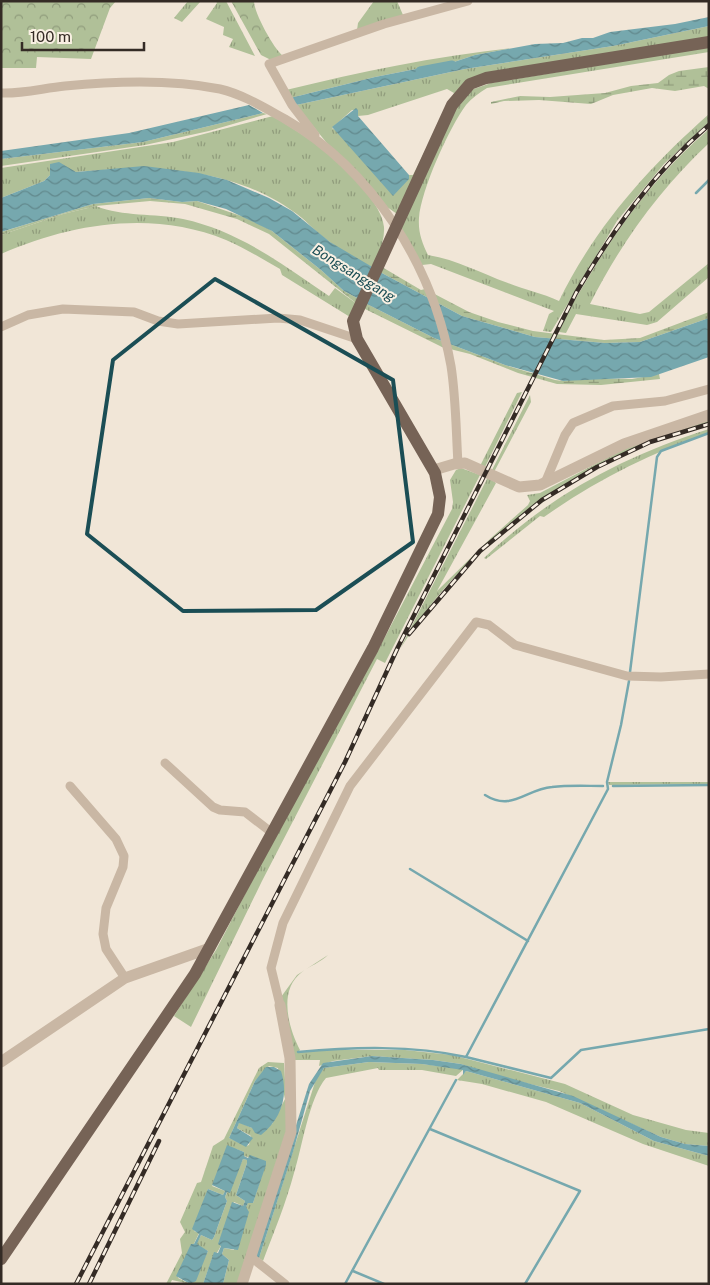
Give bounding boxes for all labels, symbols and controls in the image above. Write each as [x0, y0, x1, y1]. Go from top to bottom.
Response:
scale bar [22, 20, 145, 52]
text: 100 m [30, 28, 71, 45]
water label: Bongsanggang [310, 241, 399, 305]

